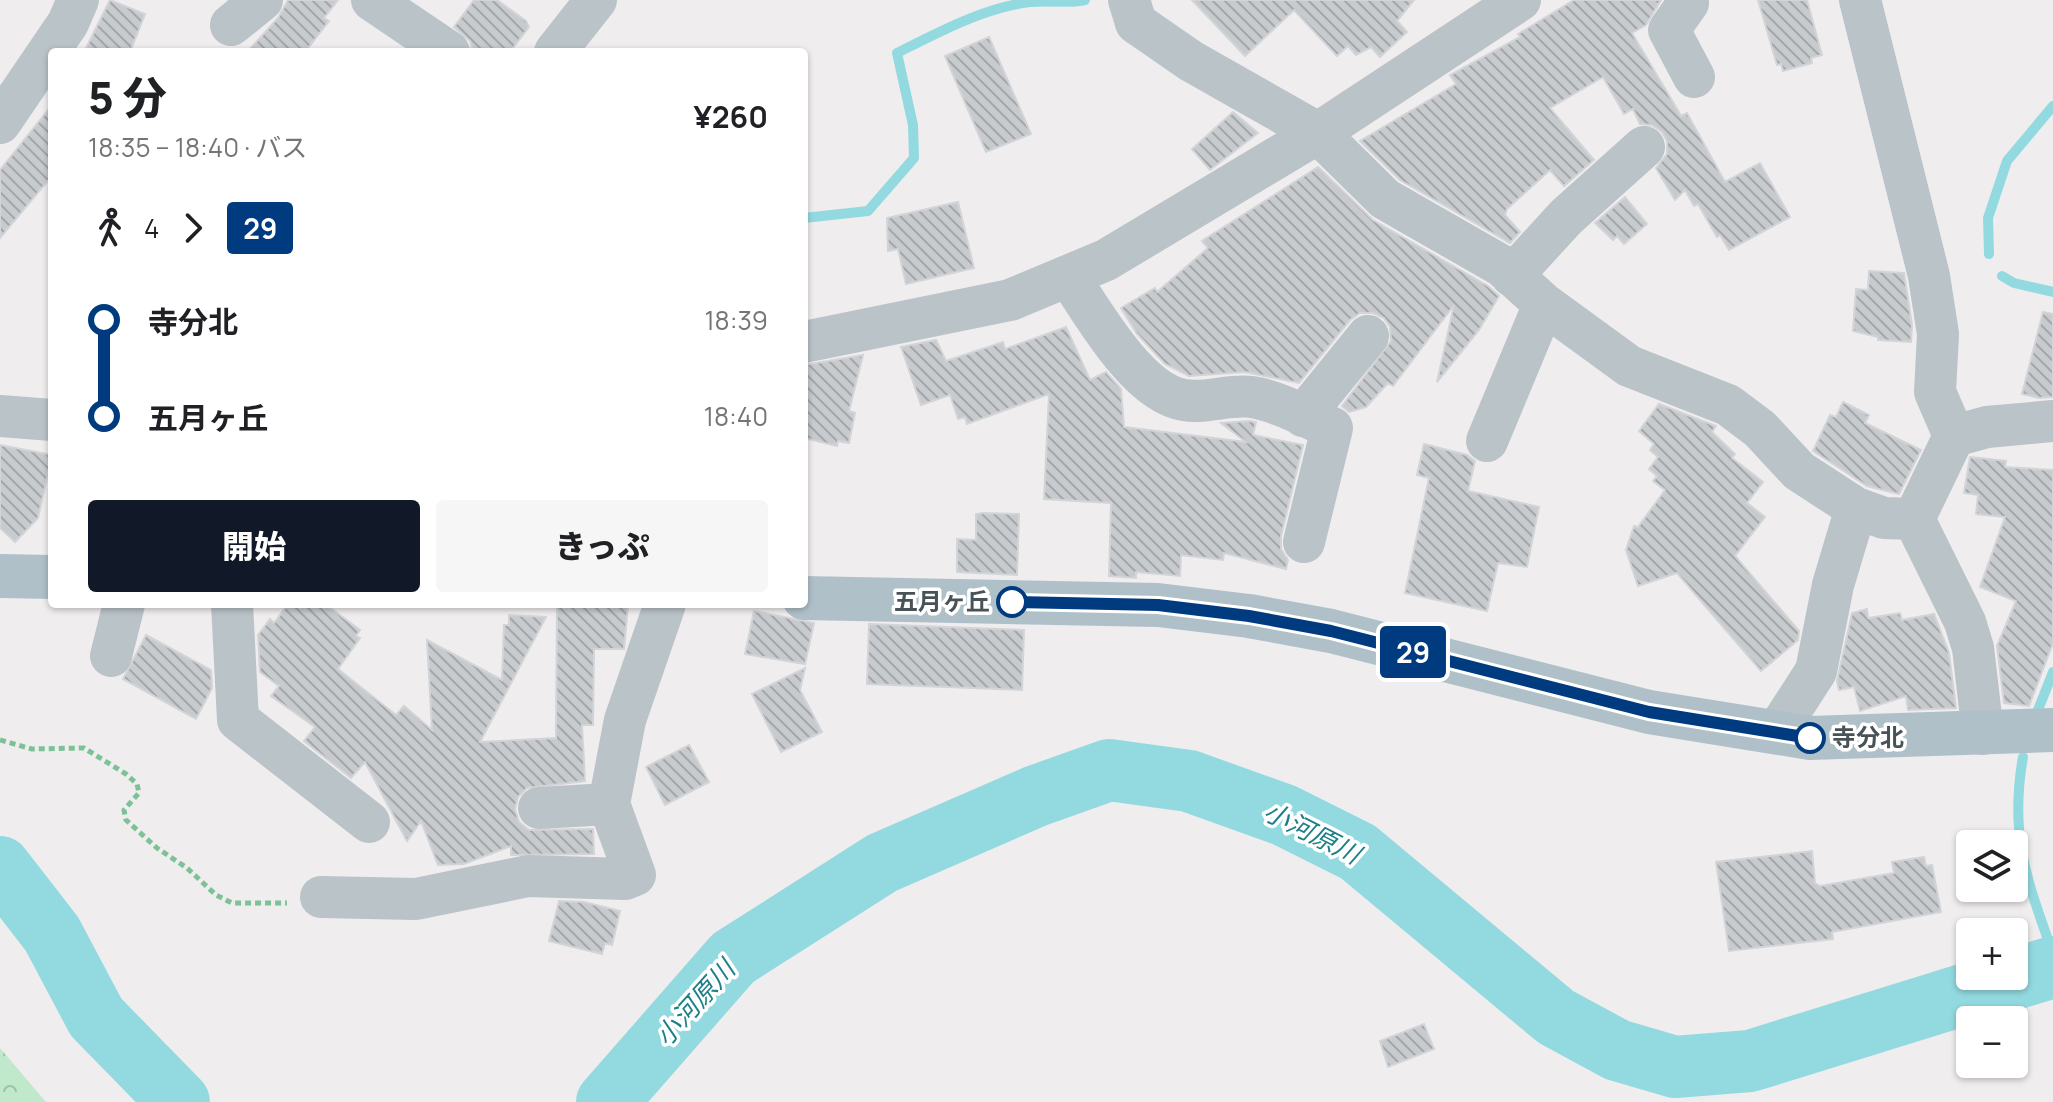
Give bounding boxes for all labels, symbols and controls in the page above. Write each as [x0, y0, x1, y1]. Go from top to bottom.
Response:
text: 5 分 [88, 67, 167, 127]
text: ¥260 [693, 96, 768, 137]
text: 18:35 – 18:40 · バス [88, 129, 307, 165]
icon: walk [88, 206, 132, 250]
icon: forward [171, 206, 215, 250]
text: 29 [243, 209, 277, 247]
text: 4 [144, 210, 159, 246]
text: 寺分北 [148, 301, 238, 342]
text: 18:39 [704, 302, 768, 338]
text: 五月ヶ丘 [148, 397, 268, 438]
text: 18:40 [704, 398, 768, 434]
button: 開始 [88, 500, 420, 592]
button: きっぷ [436, 500, 768, 592]
place label: 五月ヶ丘 [894, 584, 990, 617]
marker: 五月ヶ丘 [997, 587, 1027, 617]
line badge: 29 [1377, 626, 1449, 678]
text: 29 [1396, 633, 1430, 671]
place label: 寺分北 [1832, 720, 1904, 753]
marker: 寺分北 [1795, 723, 1825, 753]
water label: 小河原川 [1258, 792, 1370, 873]
map controls [1956, 830, 2028, 1078]
button: layers [1956, 830, 2028, 902]
button: + [1956, 918, 2028, 990]
water label: 小河原川 [646, 949, 744, 1053]
button: − [1956, 1006, 2028, 1078]

